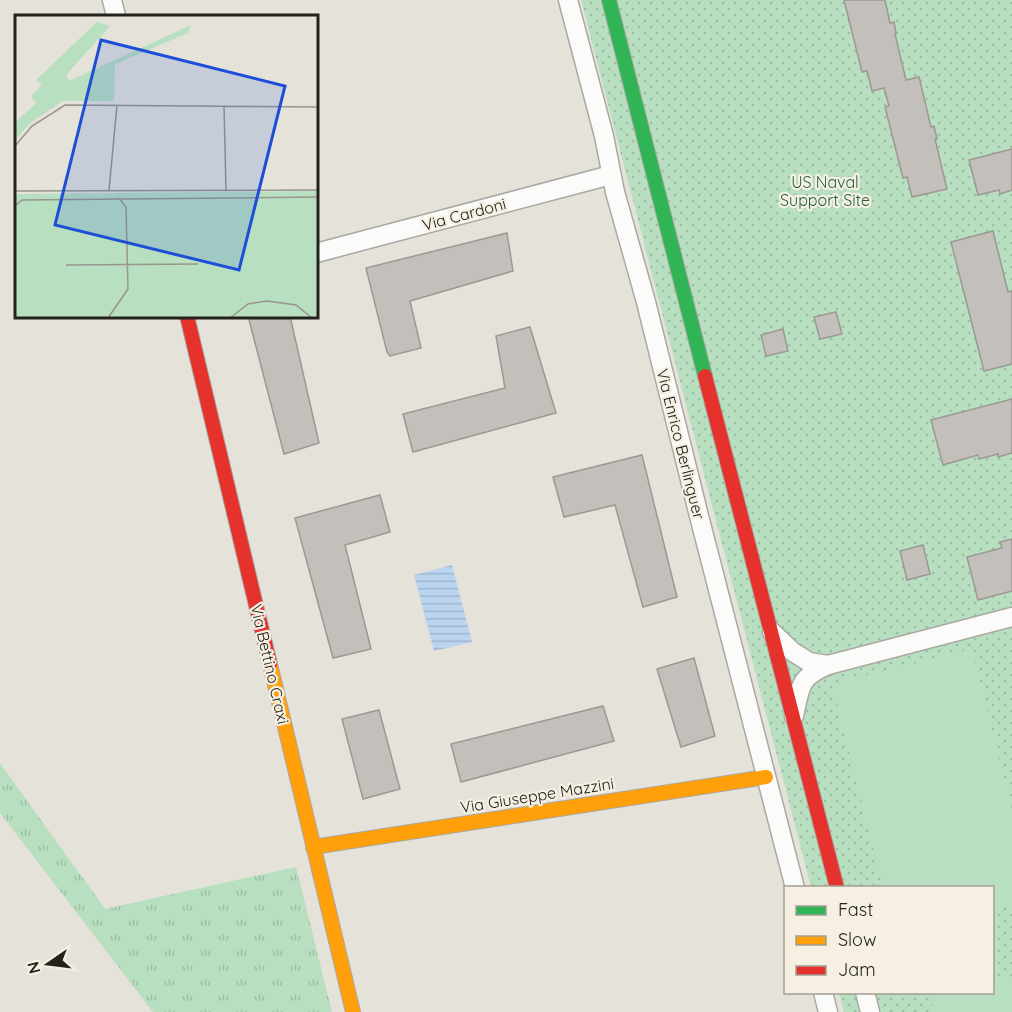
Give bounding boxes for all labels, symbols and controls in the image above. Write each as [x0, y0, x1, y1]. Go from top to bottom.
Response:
inset map [15, 15, 318, 318]
park label: US Naval Support Site [780, 172, 870, 210]
street label: Via Cardoni [420, 193, 508, 235]
street label: Via Enrico Berlinguer [653, 367, 709, 521]
street label: Via Bettino Craxi [246, 602, 294, 726]
street label: Via Giuseppe Mazzini [459, 773, 615, 817]
legend [784, 886, 994, 994]
text: Fast [838, 898, 873, 921]
text: Slow [838, 928, 876, 951]
north arrow [18, 934, 78, 994]
text: Jam [838, 958, 876, 981]
text: N [22, 960, 45, 976]

